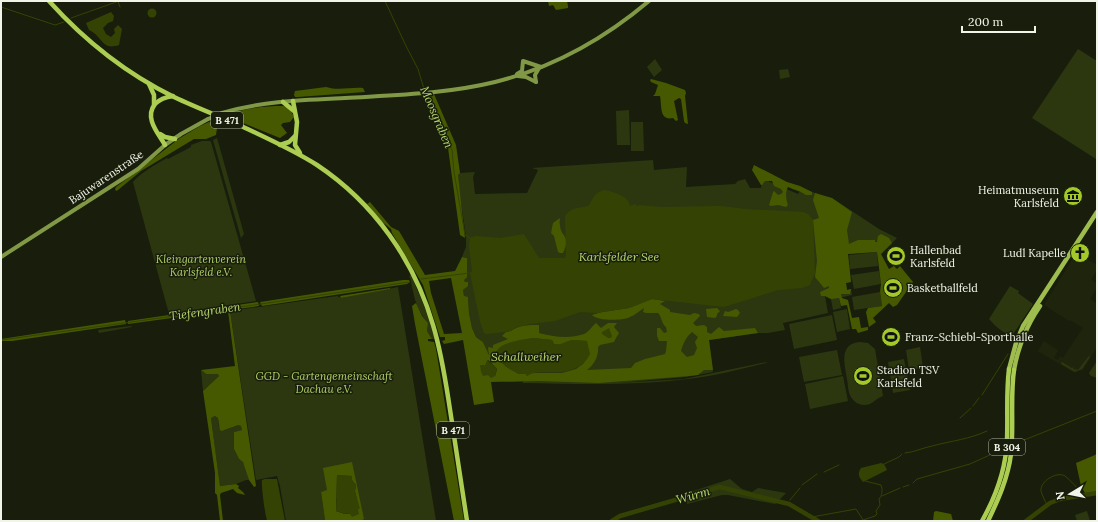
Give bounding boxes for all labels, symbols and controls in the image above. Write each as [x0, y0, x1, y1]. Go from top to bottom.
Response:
scale bar [962, 8, 1035, 34]
text: 200 m [968, 14, 1004, 29]
water label: Moosgraben [417, 84, 457, 151]
road number: B 471 [211, 112, 243, 128]
street label: Bajuwarenstraße [66, 147, 146, 207]
place label: Heimatmuseum Karlsfeld [978, 183, 1059, 210]
museum icon: Heimatmuseum Karlsfeld [1062, 185, 1084, 207]
church icon: Ludl Kapelle [1069, 242, 1091, 264]
place label: Hallenbad Karlsfeld [910, 243, 962, 270]
sports icon: Hallenbad Karlsfeld [885, 245, 907, 267]
place label: Ludl Kapelle [1003, 246, 1066, 260]
water label: Karlsfelder See [579, 249, 660, 264]
park label: Kleingartenverein Karlsfeld e.V. [156, 252, 246, 279]
sports icon: Basketballfeld [882, 277, 904, 299]
place label: Basketballfeld [907, 281, 978, 295]
water label: Tiefengraben [168, 298, 242, 323]
sports icon: Franz-Schiebl-Sporthalle [880, 326, 902, 348]
place label: Franz-Schiebl-Sporthalle [905, 330, 1034, 344]
water label: Schallweiher [491, 349, 562, 364]
place label: Stadion TSV Karlsfeld [877, 363, 940, 390]
sports icon: Stadion TSV Karlsfeld [852, 365, 874, 387]
park label: GGD - Gartengemeinschaft Dachau e.V. [255, 369, 393, 396]
road number: B 471 [437, 422, 469, 438]
road number: B 304 [989, 439, 1025, 455]
north arrow [1050, 474, 1090, 514]
water label: Würm [674, 483, 712, 507]
text: N [1052, 490, 1068, 501]

